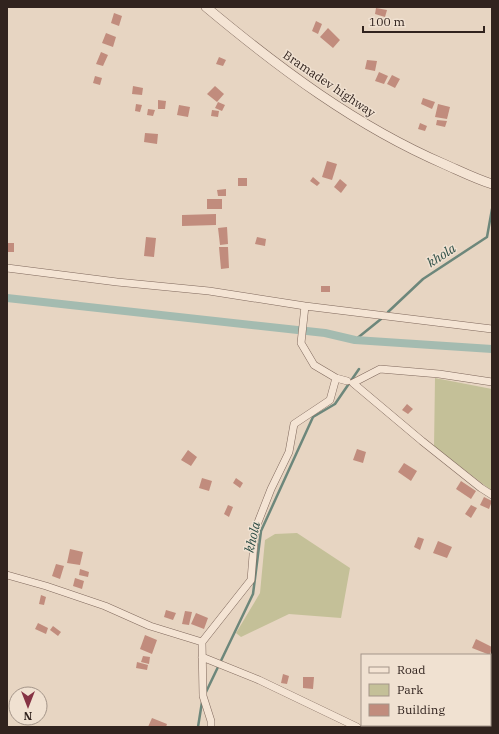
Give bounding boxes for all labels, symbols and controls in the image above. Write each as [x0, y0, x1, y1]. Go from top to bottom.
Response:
scale bar [363, 8, 484, 34]
text: 100 m [369, 14, 405, 29]
street label: Bramadev highway [280, 47, 379, 120]
water label: khola [424, 240, 459, 271]
water label: khola [241, 520, 264, 554]
legend [361, 654, 491, 726]
text: Road [397, 662, 426, 677]
text: Park [397, 682, 423, 697]
north arrow [8, 686, 48, 726]
text: Building [397, 702, 445, 717]
text: N [23, 709, 32, 723]

